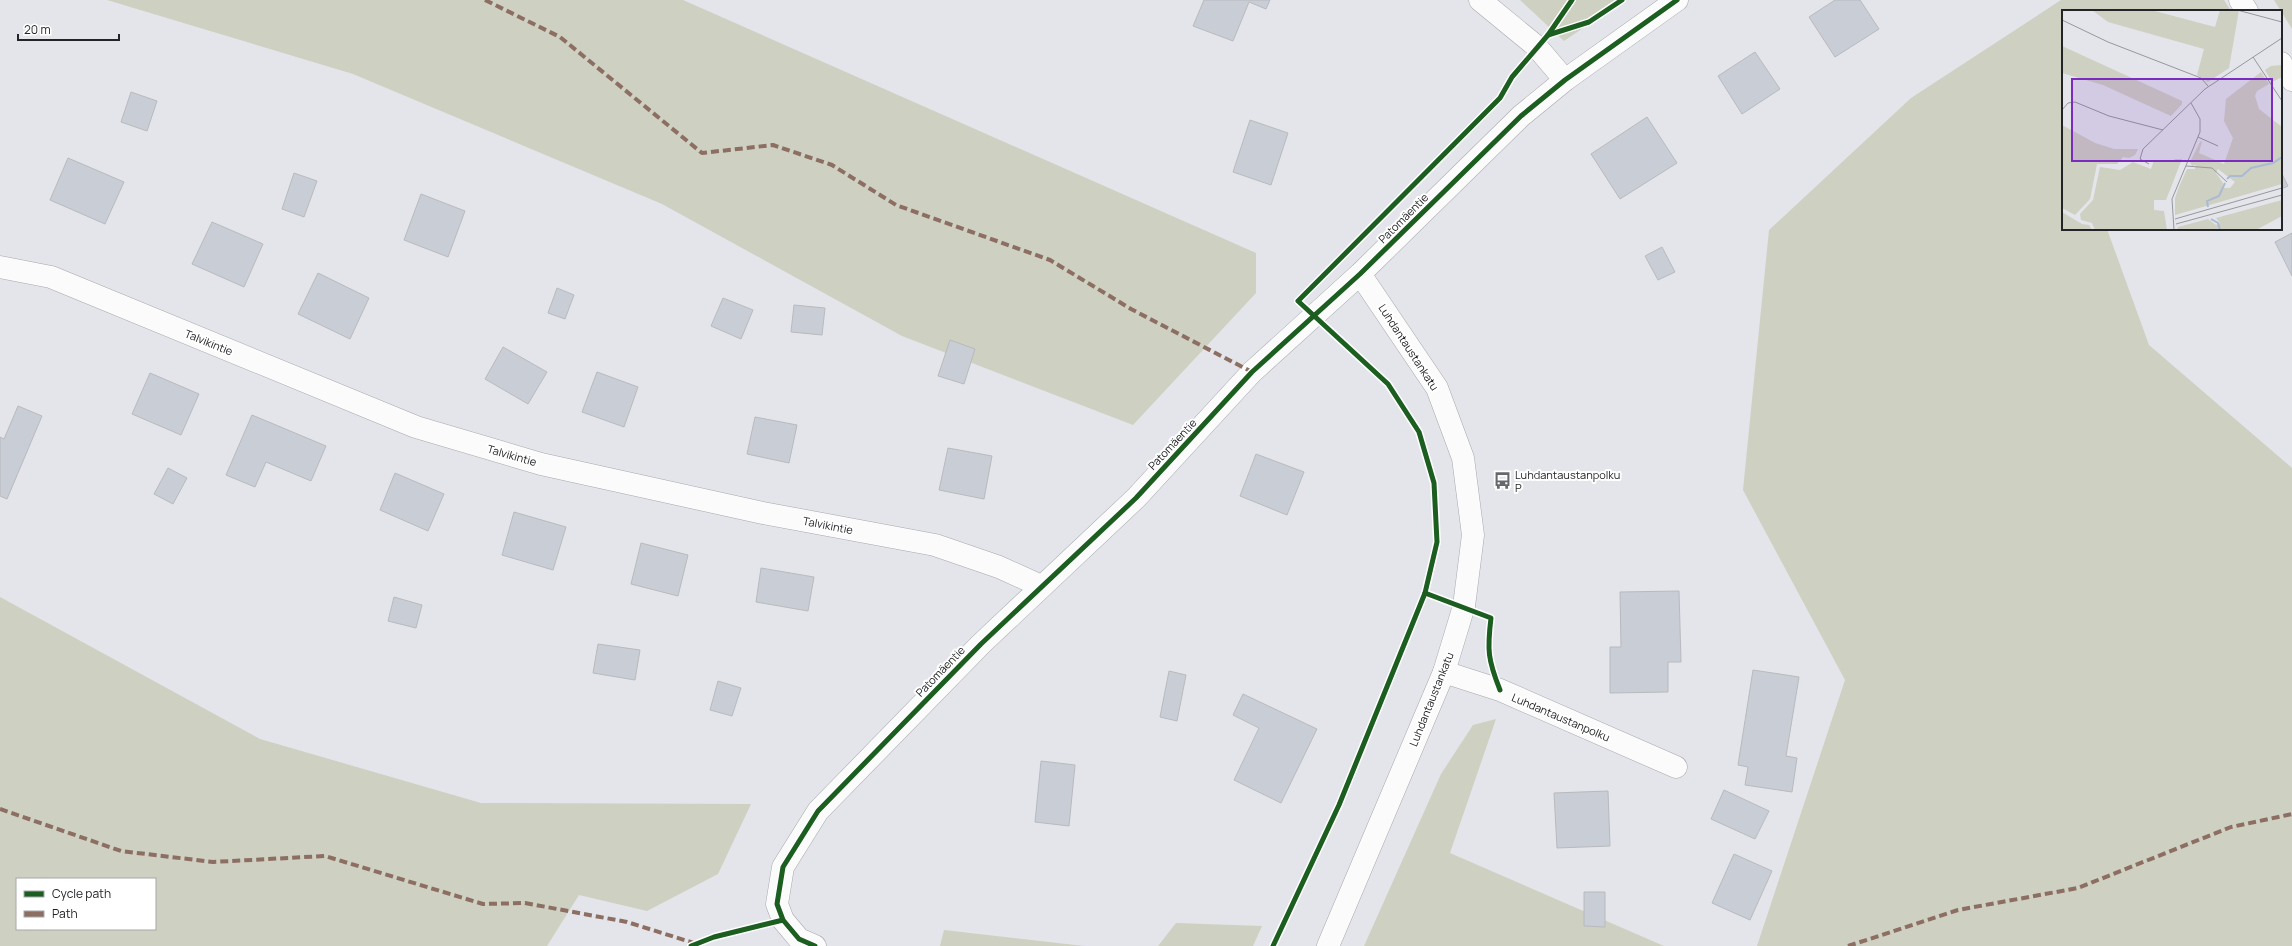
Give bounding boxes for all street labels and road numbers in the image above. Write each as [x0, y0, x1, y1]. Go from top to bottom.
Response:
street label: Patomäentie [1375, 189, 1432, 246]
street label: Luhdantaustankatu [1375, 301, 1443, 393]
street label: Talvikintie [183, 326, 236, 359]
street label: Patomäentie [1144, 415, 1200, 473]
street label: Talvikintie [486, 441, 539, 469]
street label: Talvikintie [802, 513, 855, 537]
street label: Patomäentie [912, 642, 968, 700]
street label: Luhdantaustankatu [1405, 650, 1457, 748]
street label: Luhdantaustanpolku [1510, 690, 1612, 744]

